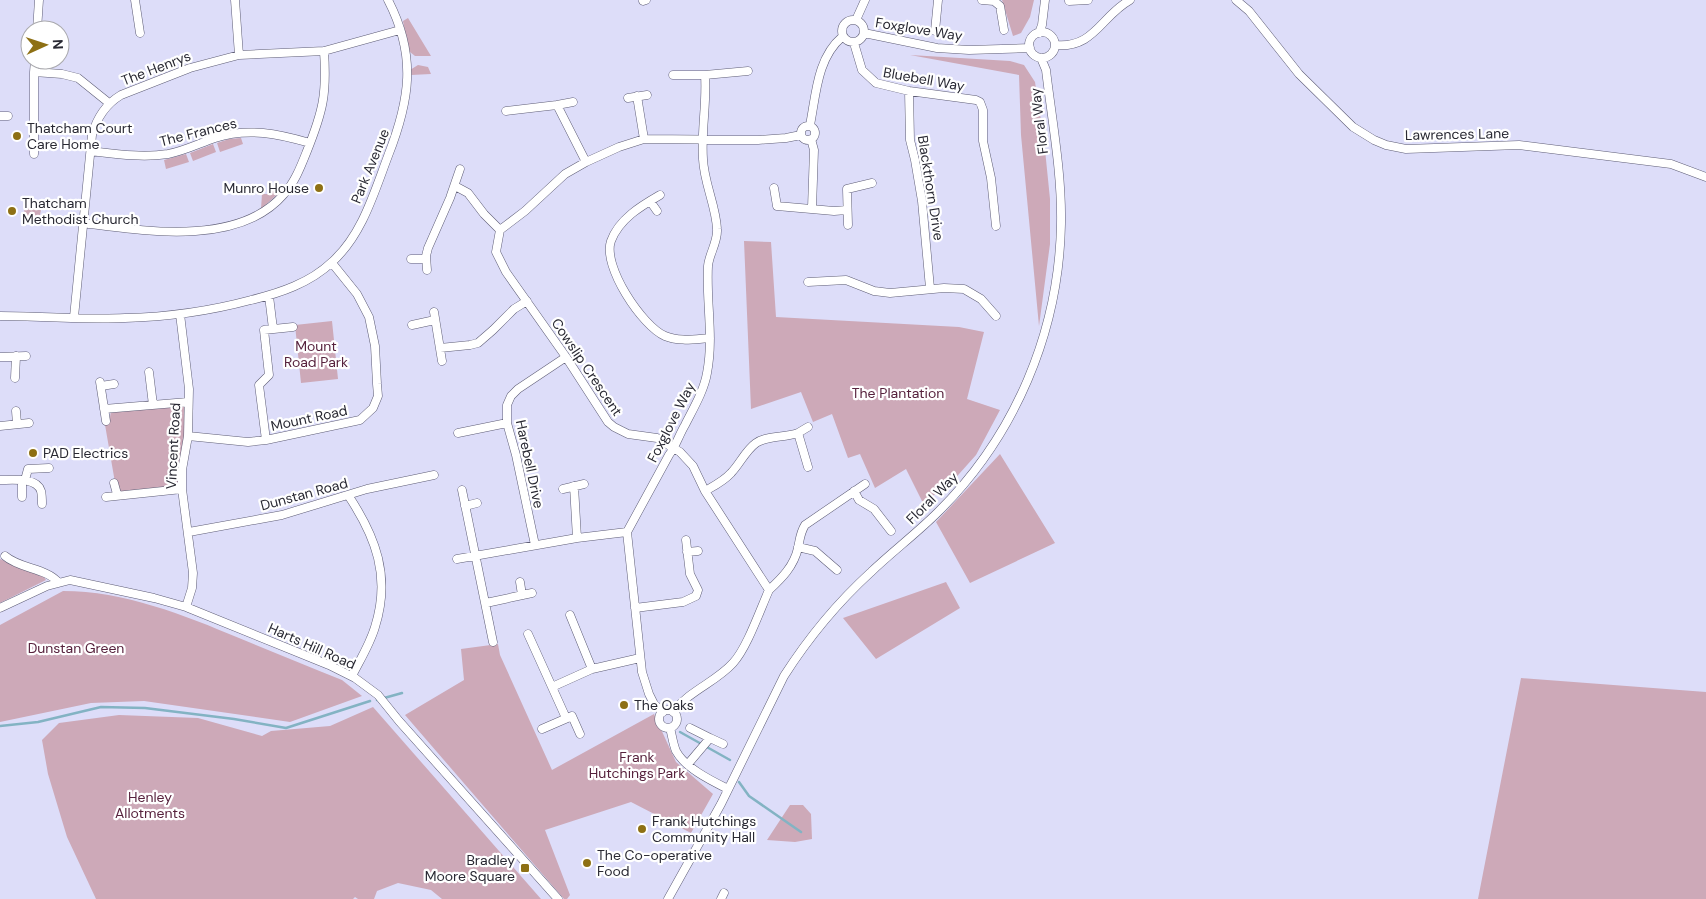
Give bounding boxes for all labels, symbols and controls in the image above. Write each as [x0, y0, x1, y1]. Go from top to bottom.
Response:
street label: Foxglove Way [874, 13, 964, 45]
north arrow [20, 20, 70, 70]
text: N [49, 39, 67, 50]
street label: The Henrys [119, 47, 193, 89]
street label: Bluebell Way [882, 63, 966, 95]
street label: Floral Way [1026, 87, 1052, 155]
street label: The Frances [158, 114, 238, 150]
place label: Thatcham Court Care Home [27, 119, 133, 153]
street label: Lawrences Lane [1405, 124, 1509, 144]
street label: Park Avenue [347, 126, 393, 206]
marker: Thatcham Court Care Home [11, 130, 23, 142]
street label: Blackthorn Drive [914, 134, 948, 242]
place label: Munro House [223, 179, 309, 197]
marker: Munro House [313, 182, 325, 194]
place label: Thatcham Methodist Church [22, 194, 138, 228]
marker: Thatcham Methodist Church [6, 205, 18, 217]
street label: Cowslip Crescent [548, 315, 626, 419]
park label: Mount Road Park [284, 337, 348, 371]
street label: Foxglove Way [643, 379, 699, 465]
park label: The Plantation [852, 384, 944, 402]
street label: Mount Road [269, 401, 349, 435]
street label: Vincent Road [162, 402, 184, 490]
street label: Harebell Drive [512, 418, 548, 510]
place label: PAD Electrics [43, 444, 128, 462]
marker: PAD Electrics [27, 447, 39, 459]
street label: Floral Way [902, 468, 962, 528]
street label: Dunstan Road [258, 474, 350, 514]
street label: Harts Hill Road [265, 619, 359, 673]
park label: Dunstan Green [28, 639, 124, 657]
place label: The Oaks [634, 696, 694, 714]
marker: The Oaks [618, 699, 630, 711]
park label: Frank Hutchings Park [589, 748, 685, 782]
park label: Henley Allotments [115, 788, 185, 822]
place label: Frank Hutchings Community Hall [652, 812, 756, 846]
marker: Frank Hutchings Community Hall [636, 823, 648, 835]
place label: The Co-operative Food [597, 846, 712, 880]
place label: Bradley Moore Square [425, 851, 515, 885]
marker: The Co-operative Food [581, 857, 593, 869]
marker: Bradley Moore Square [519, 862, 531, 874]

